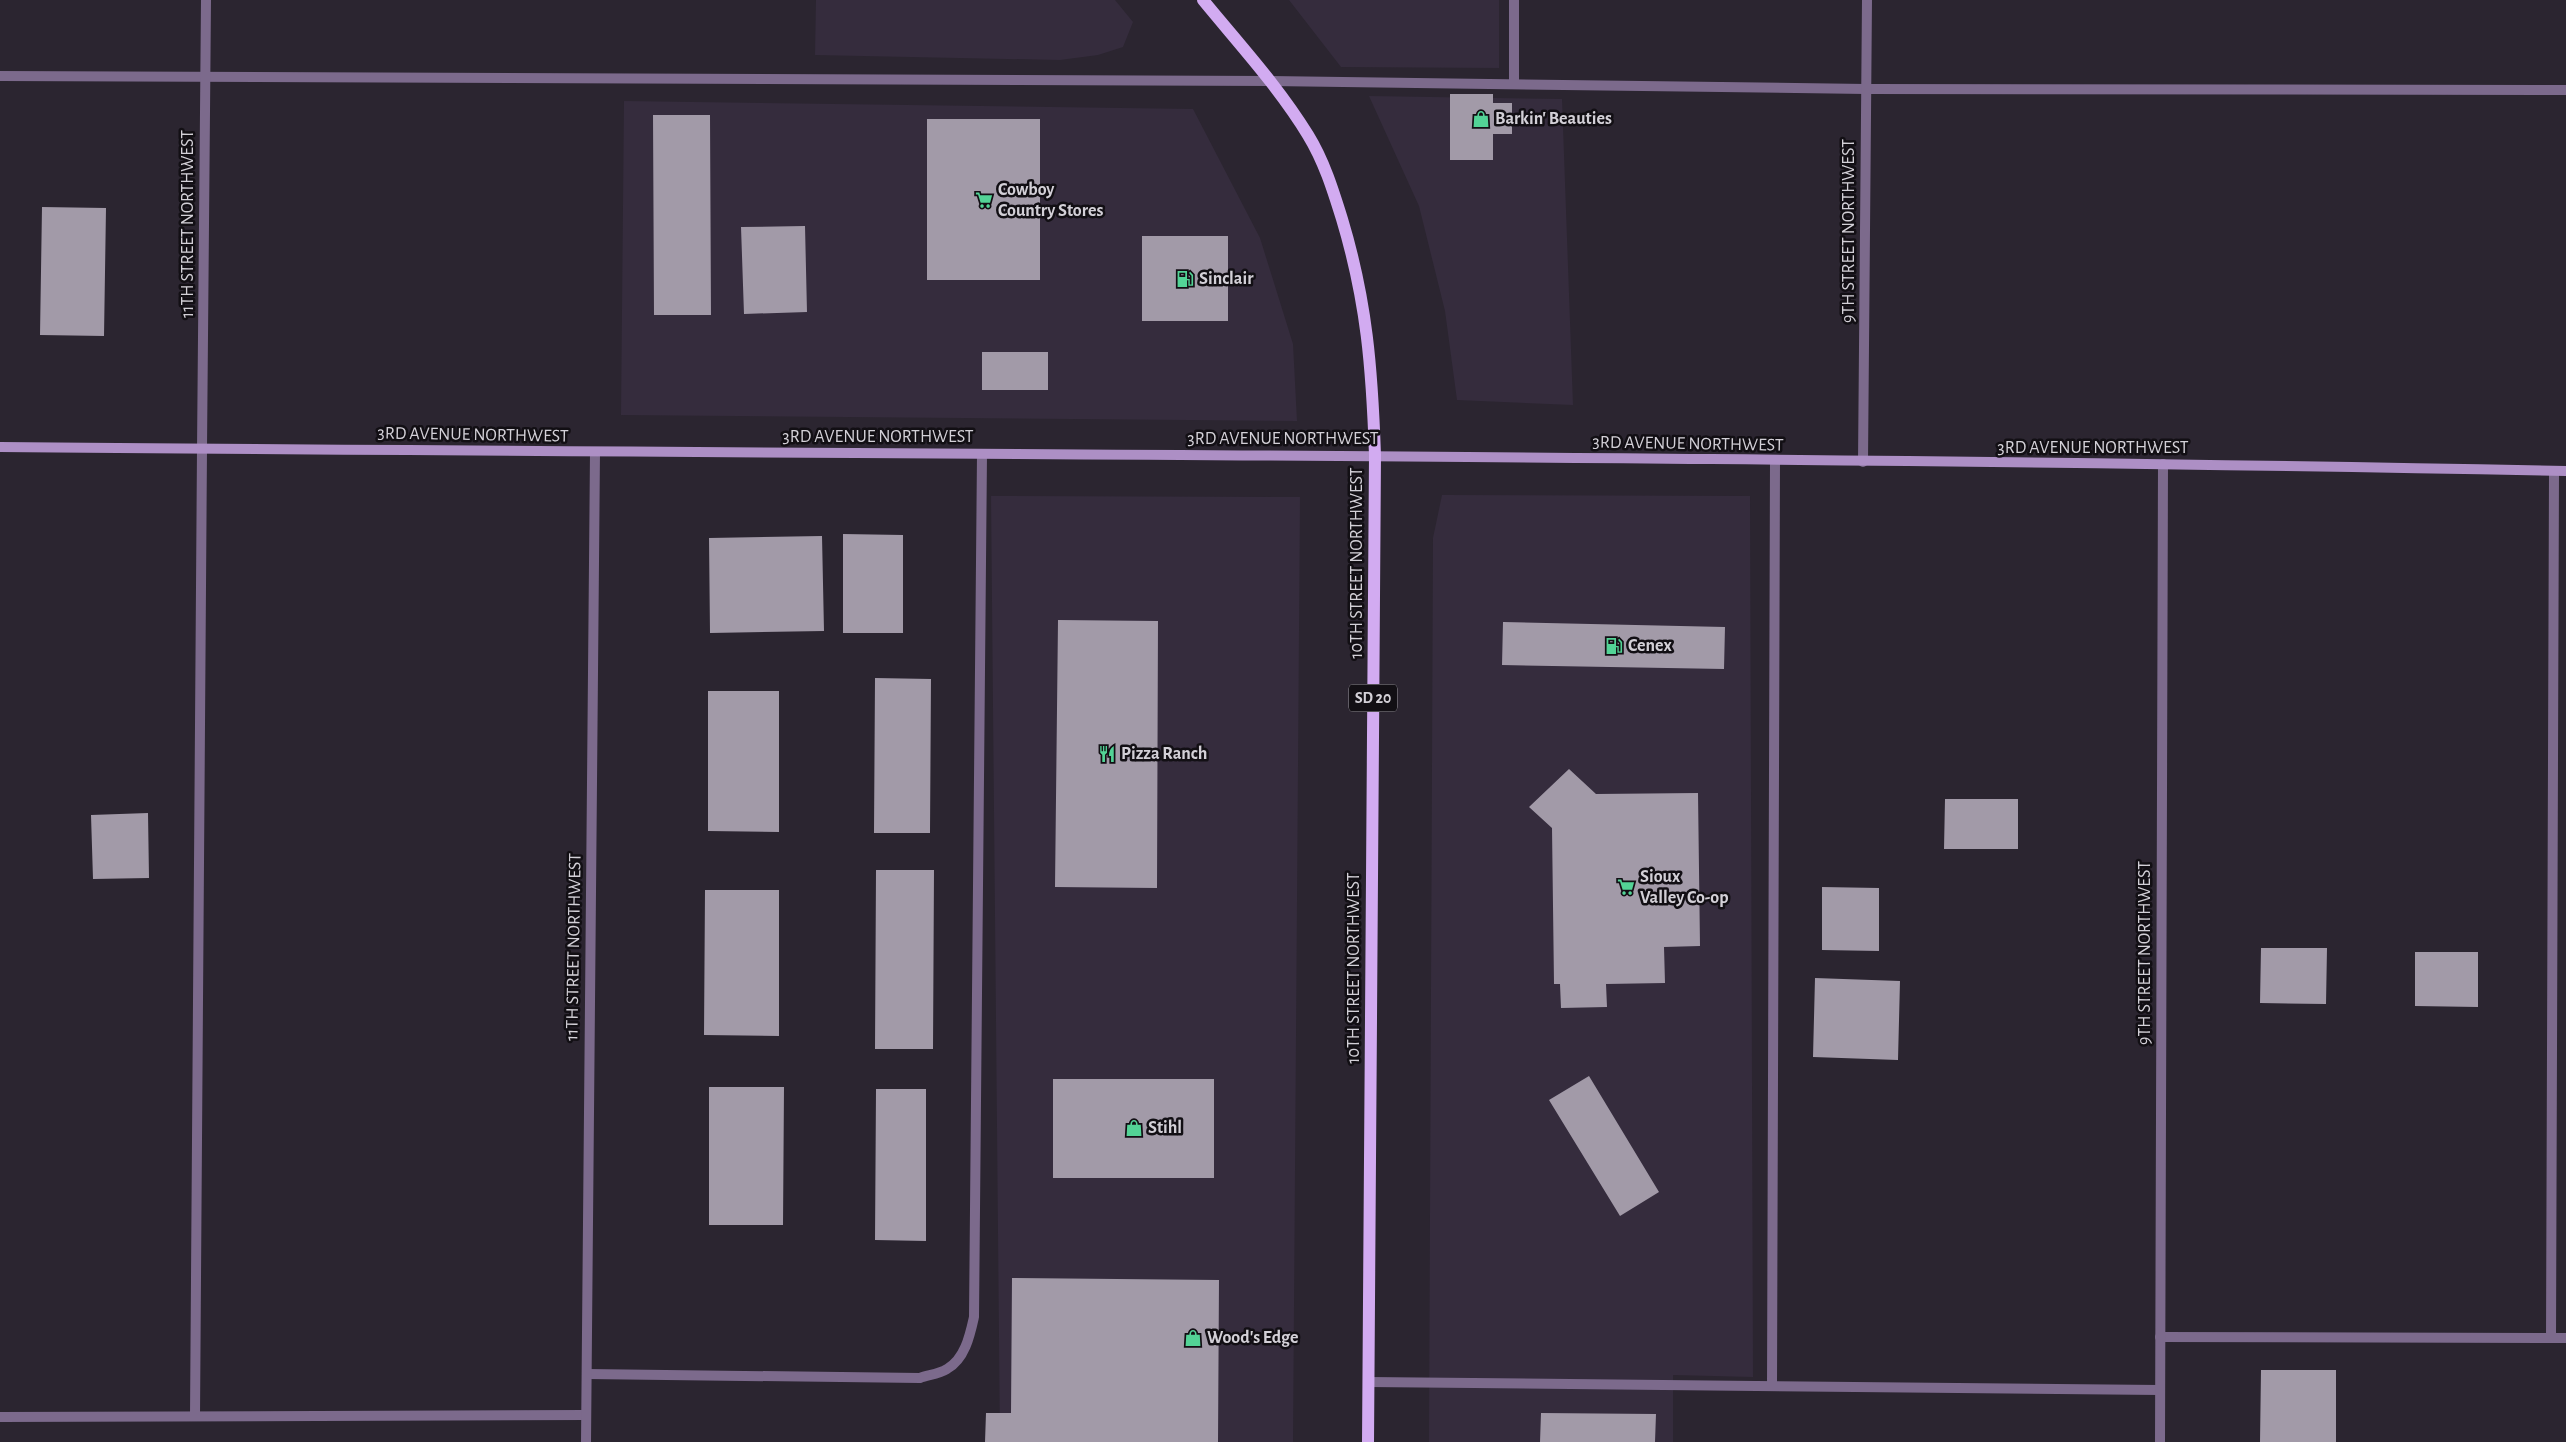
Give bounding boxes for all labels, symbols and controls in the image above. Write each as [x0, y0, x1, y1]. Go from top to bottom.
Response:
shop icon: Barkin' Beauties [1471, 109, 1491, 129]
place label: Barkin' Beauties [1495, 110, 1612, 128]
street label: 11TH STREET NORTHWEST [179, 130, 197, 318]
street label: 9TH STREET NORTHWEST [1840, 139, 1858, 323]
place label: Cowboy Country Stores [998, 181, 1103, 220]
supermarket icon: Cowboy Country Stores [974, 190, 994, 210]
fuel station icon: Sinclair [1175, 269, 1195, 289]
place label: Sinclair [1199, 270, 1254, 288]
street label: 3RD AVENUE NORTHWEST [377, 424, 569, 446]
street label: 3RD AVENUE NORTHWEST [782, 428, 974, 446]
street label: 3RD AVENUE NORTHWEST [1187, 430, 1379, 448]
street label: 3RD AVENUE NORTHWEST [1592, 433, 1784, 455]
street label: 3RD AVENUE NORTHWEST [1997, 439, 2189, 457]
street label: 10TH STREET NORTHWEST [1348, 467, 1366, 659]
fuel station icon: Cenex [1604, 636, 1624, 656]
place label: Cenex [1628, 637, 1673, 655]
road number: SD 20 [1349, 684, 1397, 711]
restaurant icon: Pizza Ranch [1097, 744, 1117, 764]
place label: Pizza Ranch [1121, 745, 1207, 763]
street label: 11TH STREET NORTHWEST [563, 853, 585, 1041]
street label: 9TH STREET NORTHWEST [2136, 861, 2154, 1045]
place label: Sioux Valley Co-op [1640, 868, 1729, 907]
street label: 10TH STREET NORTHWEST [1345, 872, 1363, 1064]
supermarket icon: Sioux Valley Co-op [1616, 877, 1636, 897]
shop icon: Stihl [1124, 1118, 1144, 1138]
place label: Stihl [1148, 1119, 1182, 1137]
shop icon: Wood's Edge [1183, 1328, 1203, 1348]
place label: Wood's Edge [1207, 1329, 1299, 1347]

